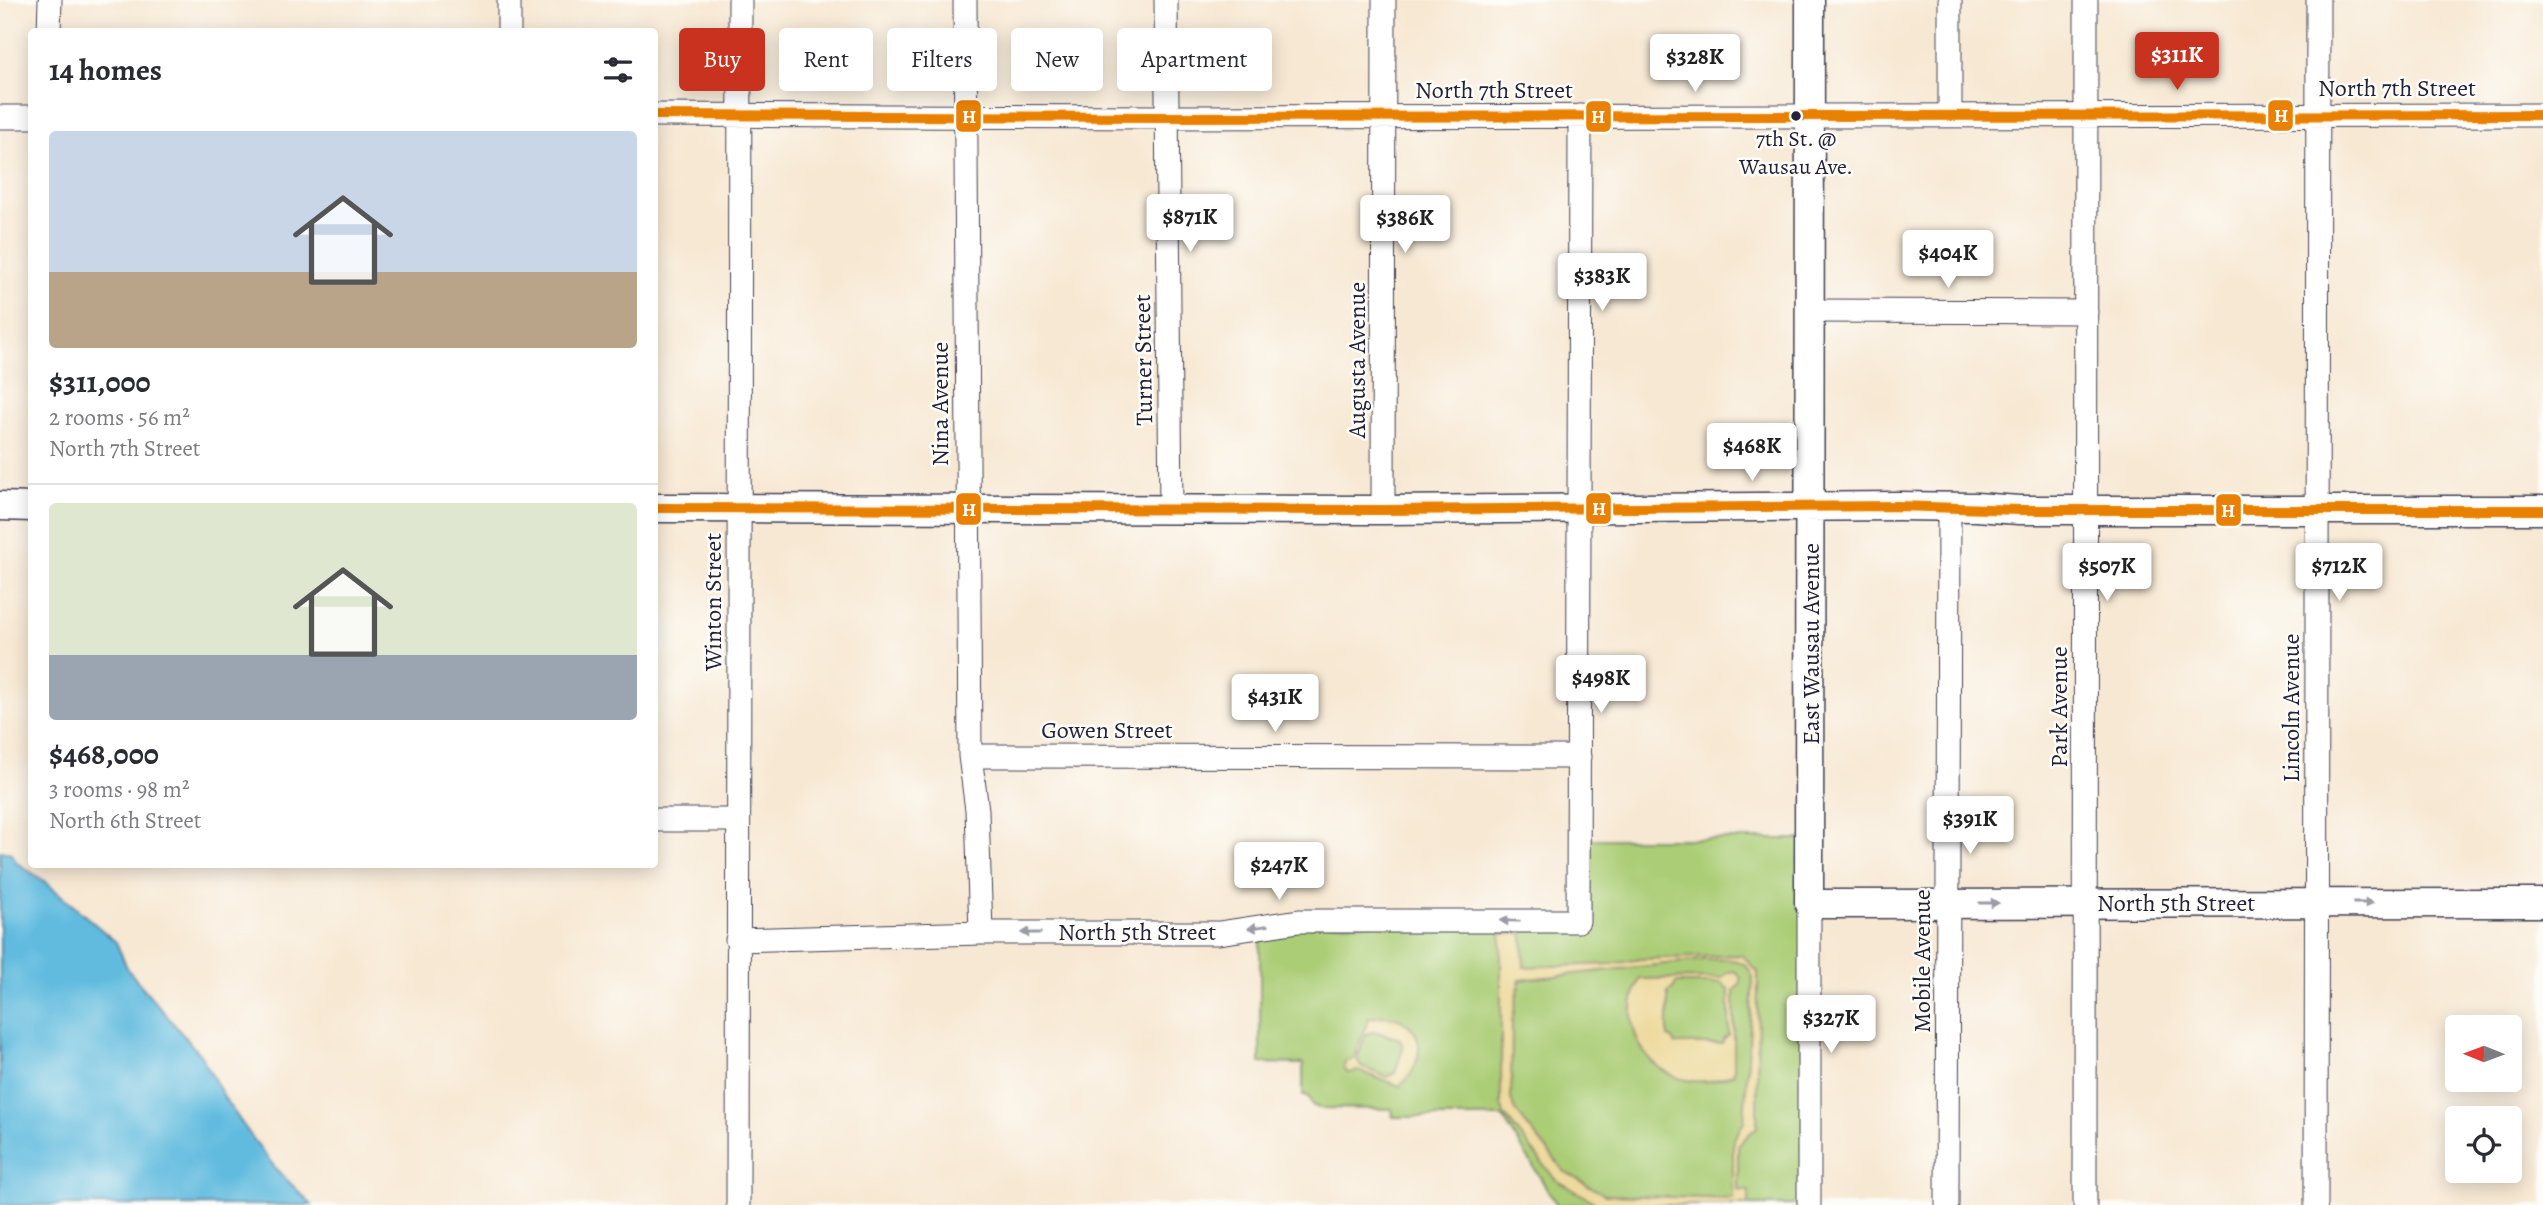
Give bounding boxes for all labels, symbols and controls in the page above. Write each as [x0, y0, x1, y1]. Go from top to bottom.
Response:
chip: Buy [679, 28, 765, 91]
chip: Rent [779, 28, 873, 91]
chip: Filters [887, 28, 997, 91]
chip: New [1011, 28, 1103, 91]
chip: Apartment [1117, 28, 1272, 91]
pin: $311K [2128, 32, 2226, 92]
pin: $328K [1646, 34, 1744, 94]
text: $311K [2151, 39, 2203, 70]
text: $328K [1666, 41, 1724, 72]
text: 14 homes [49, 50, 162, 90]
icon: filters [599, 51, 637, 89]
street label: North 7th Street [2318, 72, 2476, 104]
street label: North 7th Street [1415, 74, 1573, 106]
line badge: H [955, 99, 982, 133]
line badge: H [2267, 99, 2294, 132]
line badge: H [1585, 100, 1612, 133]
text: H [2274, 103, 2288, 129]
text: H [962, 104, 976, 130]
text: H [1591, 104, 1605, 130]
marker: 7th St. @ Wausau Ave. [1789, 109, 1803, 123]
place label: 7th St. @ Wausau Ave. [1738, 124, 1853, 182]
icon: home [280, 177, 406, 303]
pin: $871K [1141, 194, 1239, 254]
pin: $386K [1356, 196, 1454, 255]
text: $871K [1163, 201, 1217, 232]
text: $386K [1376, 202, 1434, 233]
pin: $404K [1899, 230, 1997, 290]
text: $404K [1918, 237, 1978, 268]
pin: $383K [1553, 254, 1651, 313]
text: $383K [1574, 260, 1630, 291]
street label: Augusta Avenue [1341, 282, 1373, 439]
street label: Turner Street [1126, 294, 1160, 426]
street label: Nina Avenue [924, 342, 956, 466]
text: $311,000 [49, 362, 151, 402]
text: 2 rooms · 56 m² [49, 402, 190, 433]
pin: $468K [1703, 424, 1801, 483]
text: $468K [1723, 430, 1781, 461]
text: North 7th Street [49, 433, 200, 464]
line badge: H [955, 492, 982, 526]
line badge: H [1585, 492, 1612, 525]
line badge: H [2215, 493, 2242, 527]
text: H [1592, 496, 1606, 522]
text: H [962, 497, 976, 523]
text: H [2221, 498, 2235, 524]
street label: Winton Street [697, 533, 729, 672]
street label: East Wausau Avenue [1795, 543, 1827, 745]
pin: $507K [2058, 544, 2156, 603]
pin: $712K [2290, 544, 2388, 603]
icon: home [280, 549, 406, 675]
text: $507K [2078, 550, 2136, 581]
text: $712K [2312, 550, 2367, 581]
street label: Lincoln Avenue [2275, 633, 2307, 783]
street label: Park Avenue [2043, 646, 2075, 768]
pin: $498K [1552, 656, 1650, 715]
text: $498K [1572, 662, 1630, 693]
pin: $431K [1226, 674, 1324, 734]
text: $431K [1248, 681, 1302, 712]
street label: Gowen Street [1041, 714, 1173, 746]
text: $468,000 [49, 734, 159, 774]
text: 3 rooms · 98 m² [49, 774, 190, 805]
pin: $391K [1921, 796, 2019, 856]
text: $391K [1943, 803, 1997, 834]
text: North 6th Street [49, 805, 201, 836]
pin: $247K [1230, 842, 1328, 902]
text: $247K [1250, 849, 1308, 880]
street label: North 5th Street [2097, 887, 2255, 919]
street label: Mobile Avenue [1906, 889, 1938, 1033]
one-way arrow [1978, 897, 2000, 909]
one-way arrow [2353, 897, 2375, 909]
one-way arrow [1498, 915, 1520, 927]
street label: North 5th Street [1058, 916, 1216, 948]
one-way arrow [1247, 922, 1269, 933]
one-way arrow [1020, 927, 1042, 939]
pin: $327K [1782, 996, 1880, 1055]
text: $327K [1803, 1002, 1859, 1033]
north arrow [2445, 1015, 2522, 1092]
map controls [2445, 1015, 2522, 1183]
button: locate [2445, 1106, 2522, 1183]

